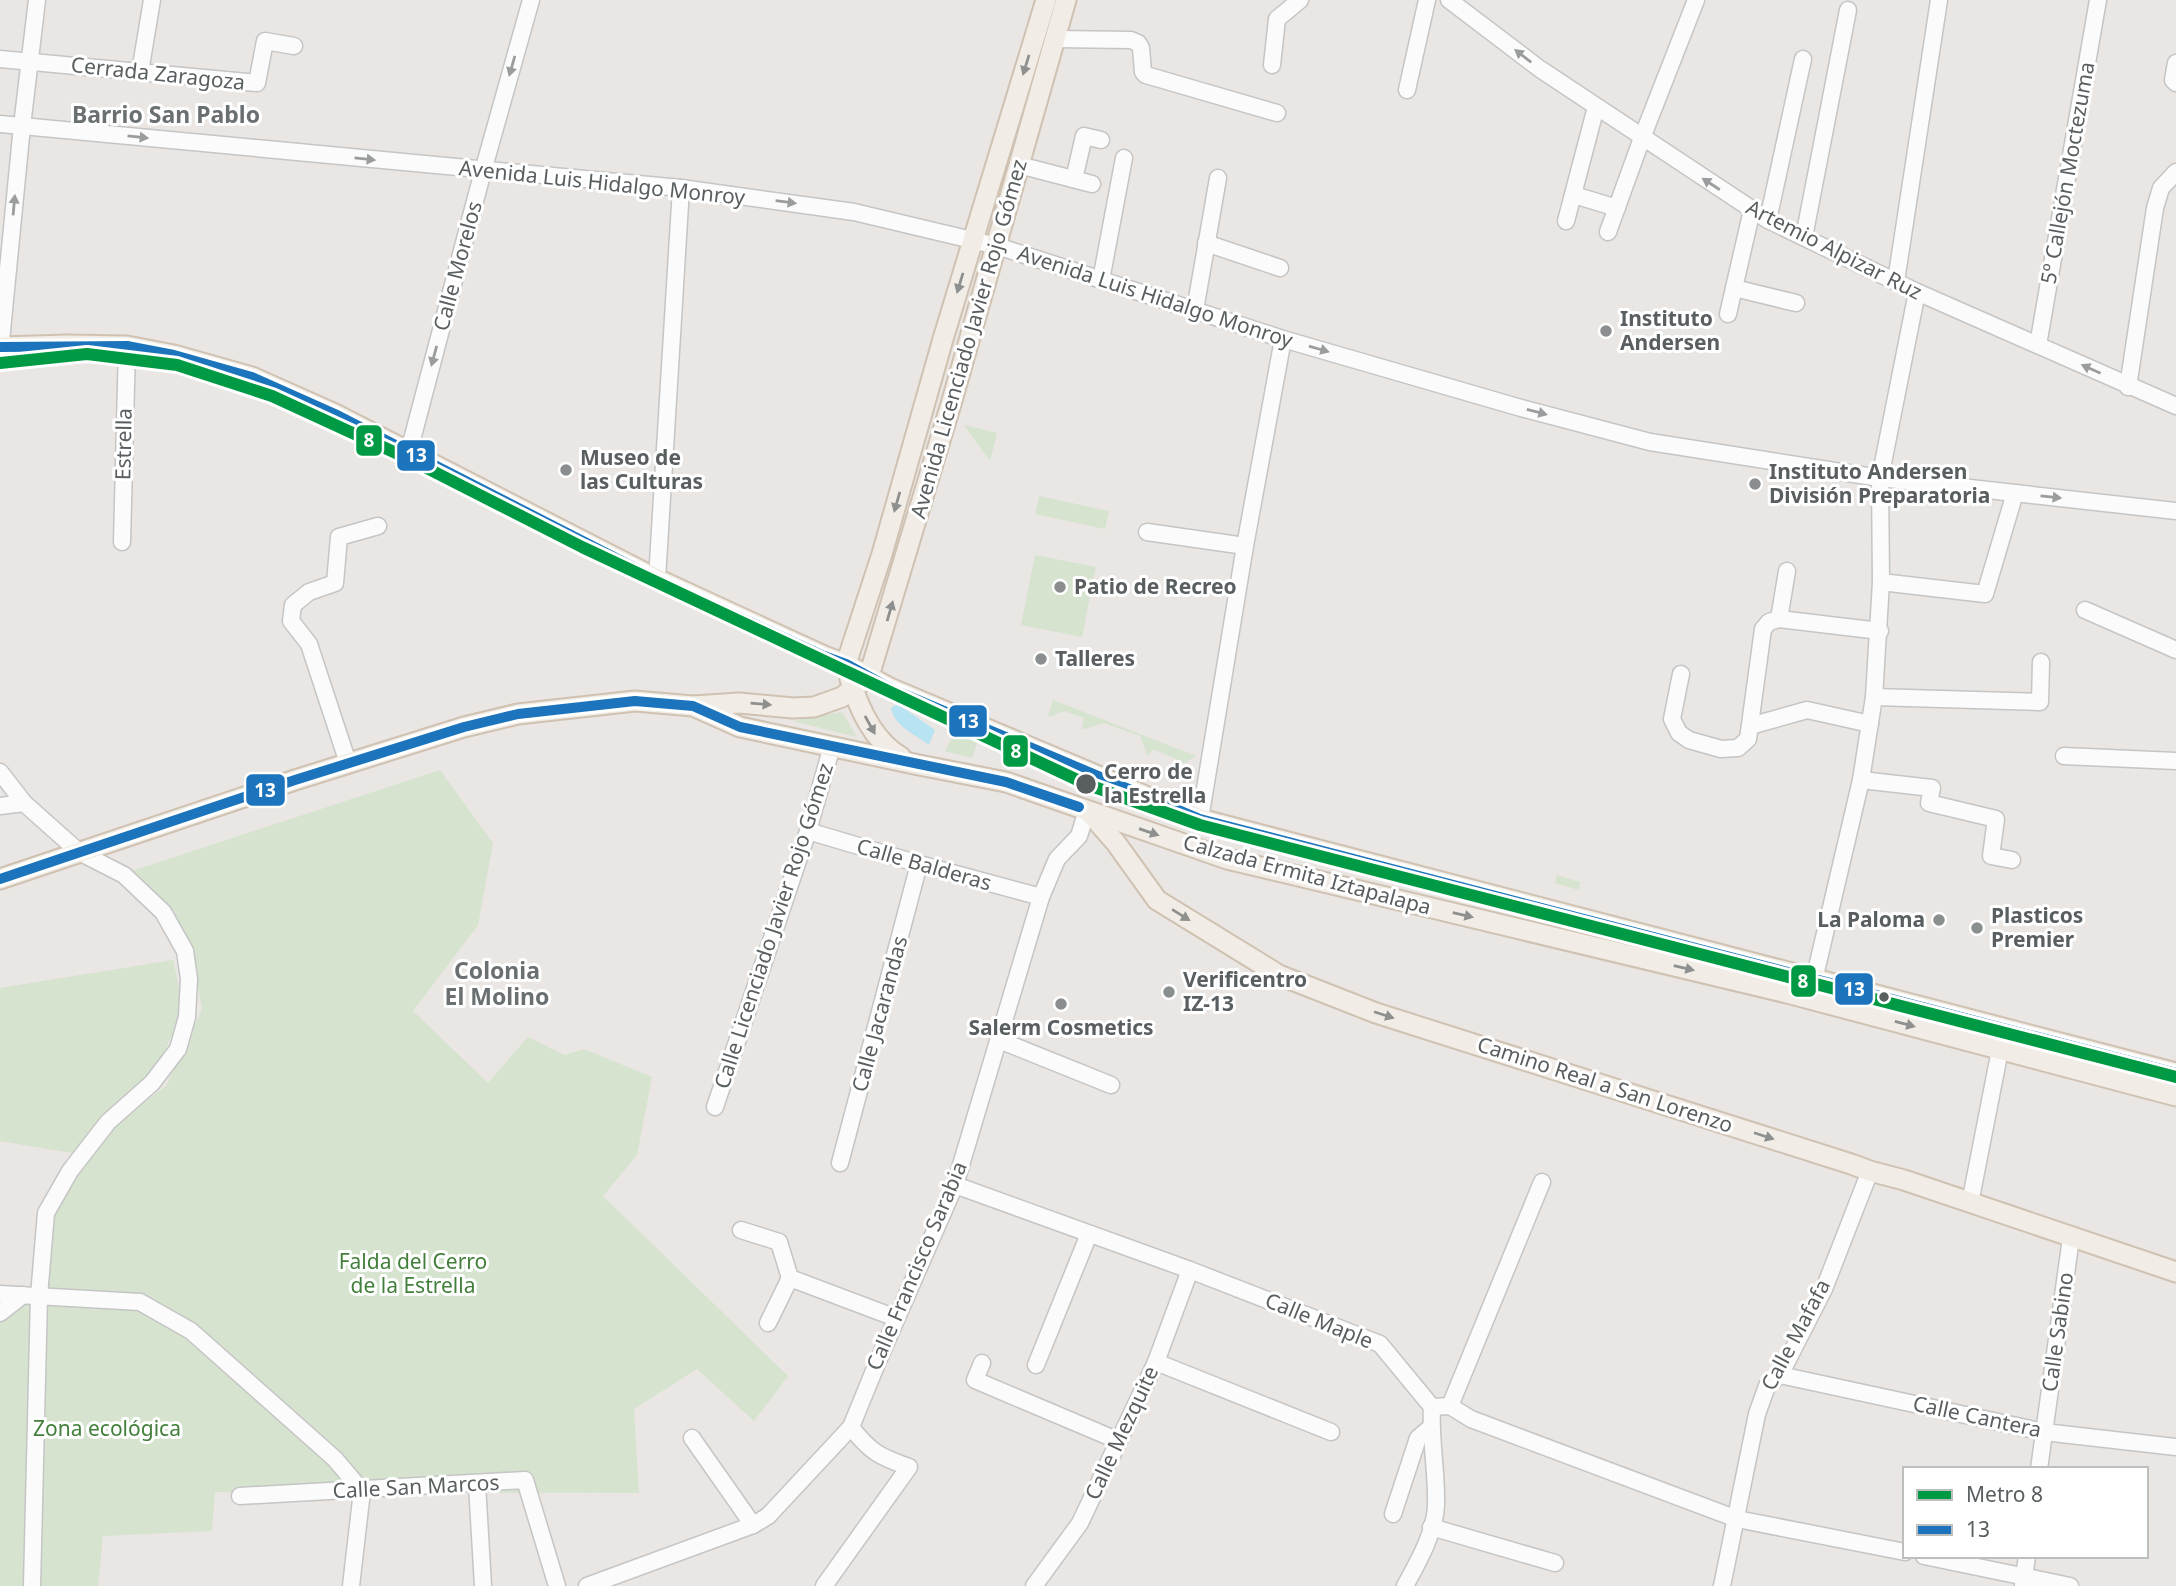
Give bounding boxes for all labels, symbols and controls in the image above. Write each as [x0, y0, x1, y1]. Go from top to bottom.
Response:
one-way arrow [1514, 49, 1532, 63]
street label: Cerrada Zaragoza [70, 50, 247, 96]
one-way arrow [1020, 55, 1030, 76]
one-way arrow [507, 56, 517, 77]
street label: 5º Callejón Moctezuma [2034, 60, 2100, 286]
district label: Barrio San Pablo [72, 98, 260, 130]
one-way arrow [127, 132, 149, 143]
street label: Avenida Luis Hidalgo Monroy [458, 153, 747, 211]
one-way arrow [354, 154, 376, 165]
street label: Avenida Licenciado Javier Rojo Gómez [903, 156, 1033, 521]
one-way arrow [1701, 177, 1721, 190]
one-way arrow [9, 193, 20, 215]
street label: Artemio Alpizar Ruz [1742, 193, 1927, 306]
one-way arrow [775, 197, 797, 208]
street label: Calle Morelos [426, 198, 488, 334]
street label: Avenida Luis Hidalgo Monroy [1014, 238, 1297, 354]
one-way arrow [954, 273, 964, 294]
place label: Instituto Andersen [1620, 304, 1720, 356]
marker: Instituto Andersen [1598, 323, 1614, 339]
one-way arrow [1308, 345, 1329, 355]
one-way arrow [428, 346, 439, 368]
one-way arrow [2081, 364, 2101, 375]
one-way arrow [1526, 407, 1548, 418]
street label: Estrella [108, 408, 138, 480]
line badge: 8 [355, 424, 383, 457]
text: 8 [364, 427, 375, 453]
line badge: 13 [396, 439, 436, 472]
text: 13 [405, 442, 427, 468]
place label: Museo de las Culturas [580, 443, 703, 495]
place label: Instituto Andersen División Preparatoria [1769, 457, 1990, 509]
marker: Museo de las Culturas [558, 462, 574, 478]
marker: Instituto Andersen División Preparatoria [1747, 476, 1763, 492]
one-way arrow [891, 491, 902, 513]
one-way arrow [2040, 492, 2062, 503]
place label: Patio de Recreo [1074, 572, 1237, 600]
marker: Patio de Recreo [1052, 579, 1068, 595]
one-way arrow [885, 601, 895, 622]
place label: Talleres [1055, 644, 1135, 672]
marker: Talleres [1033, 651, 1049, 667]
one-way arrow [750, 699, 772, 710]
line badge: 13 [948, 704, 988, 738]
text: 13 [957, 708, 979, 734]
one-way arrow [864, 715, 876, 735]
line badge: 8 [1002, 734, 1029, 768]
text: 8 [1011, 738, 1022, 764]
place label: Cerro de la Estrella [1104, 757, 1206, 809]
street label: Calle Licenciado Javier Rojo Gómez [707, 759, 839, 1092]
marker: Cerro de la Estrella [1074, 772, 1098, 796]
line badge: 13 [245, 773, 286, 807]
text: 13 [254, 777, 276, 803]
one-way arrow [1138, 827, 1159, 838]
street label: Calzada Ermita Iztapalapa [1180, 827, 1434, 921]
street label: Calle Balderas [854, 831, 995, 897]
place label: Plasticos Premier [1991, 901, 2083, 953]
place label: La Paloma [1817, 905, 1925, 933]
one-way arrow [1171, 908, 1190, 921]
one-way arrow [1452, 910, 1474, 921]
marker: La Paloma [1931, 912, 1947, 928]
marker: Plasticos Premier [1969, 920, 1985, 936]
street label: Calle Jacarandas [845, 933, 913, 1095]
district label: Colonia El Molino [445, 954, 549, 1012]
one-way arrow [1673, 963, 1695, 974]
line badge: 8 [1790, 964, 1817, 998]
place label: Verificentro IZ-13 [1183, 965, 1307, 1017]
text: 8 [1798, 968, 1809, 994]
line badge: 13 [1834, 972, 1874, 1006]
text: 13 [1843, 976, 1865, 1002]
marker: Verificentro IZ-13 [1161, 984, 1177, 1000]
unlabelled marker [1877, 990, 1891, 1004]
marker: Salerm Cosmetics [1053, 996, 1069, 1012]
one-way arrow [1373, 1010, 1394, 1021]
place label: Salerm Cosmetics [968, 1013, 1154, 1041]
one-way arrow [1894, 1019, 1916, 1030]
street label: Camino Real a San Lorenzo [1474, 1029, 1737, 1139]
one-way arrow [1754, 1131, 1775, 1142]
street label: Calle Francisco Sarabia [859, 1157, 973, 1374]
park label: Falda del Cerro de la Estrella [339, 1247, 487, 1299]
street label: Calle Sabino [2035, 1270, 2079, 1393]
street label: Calle Mafafa [1754, 1274, 1836, 1395]
street label: Calle Maple [1261, 1286, 1378, 1354]
street label: Calle Mezquite [1078, 1361, 1164, 1504]
street label: Calle Cantera [1910, 1389, 2044, 1443]
park label: Zona ecológica [33, 1414, 181, 1442]
legend [1903, 1467, 2148, 1558]
street label: Calle San Marcos [332, 1468, 500, 1504]
text: Metro 8 [1966, 1480, 2043, 1508]
text: 13 [1966, 1515, 1990, 1543]

